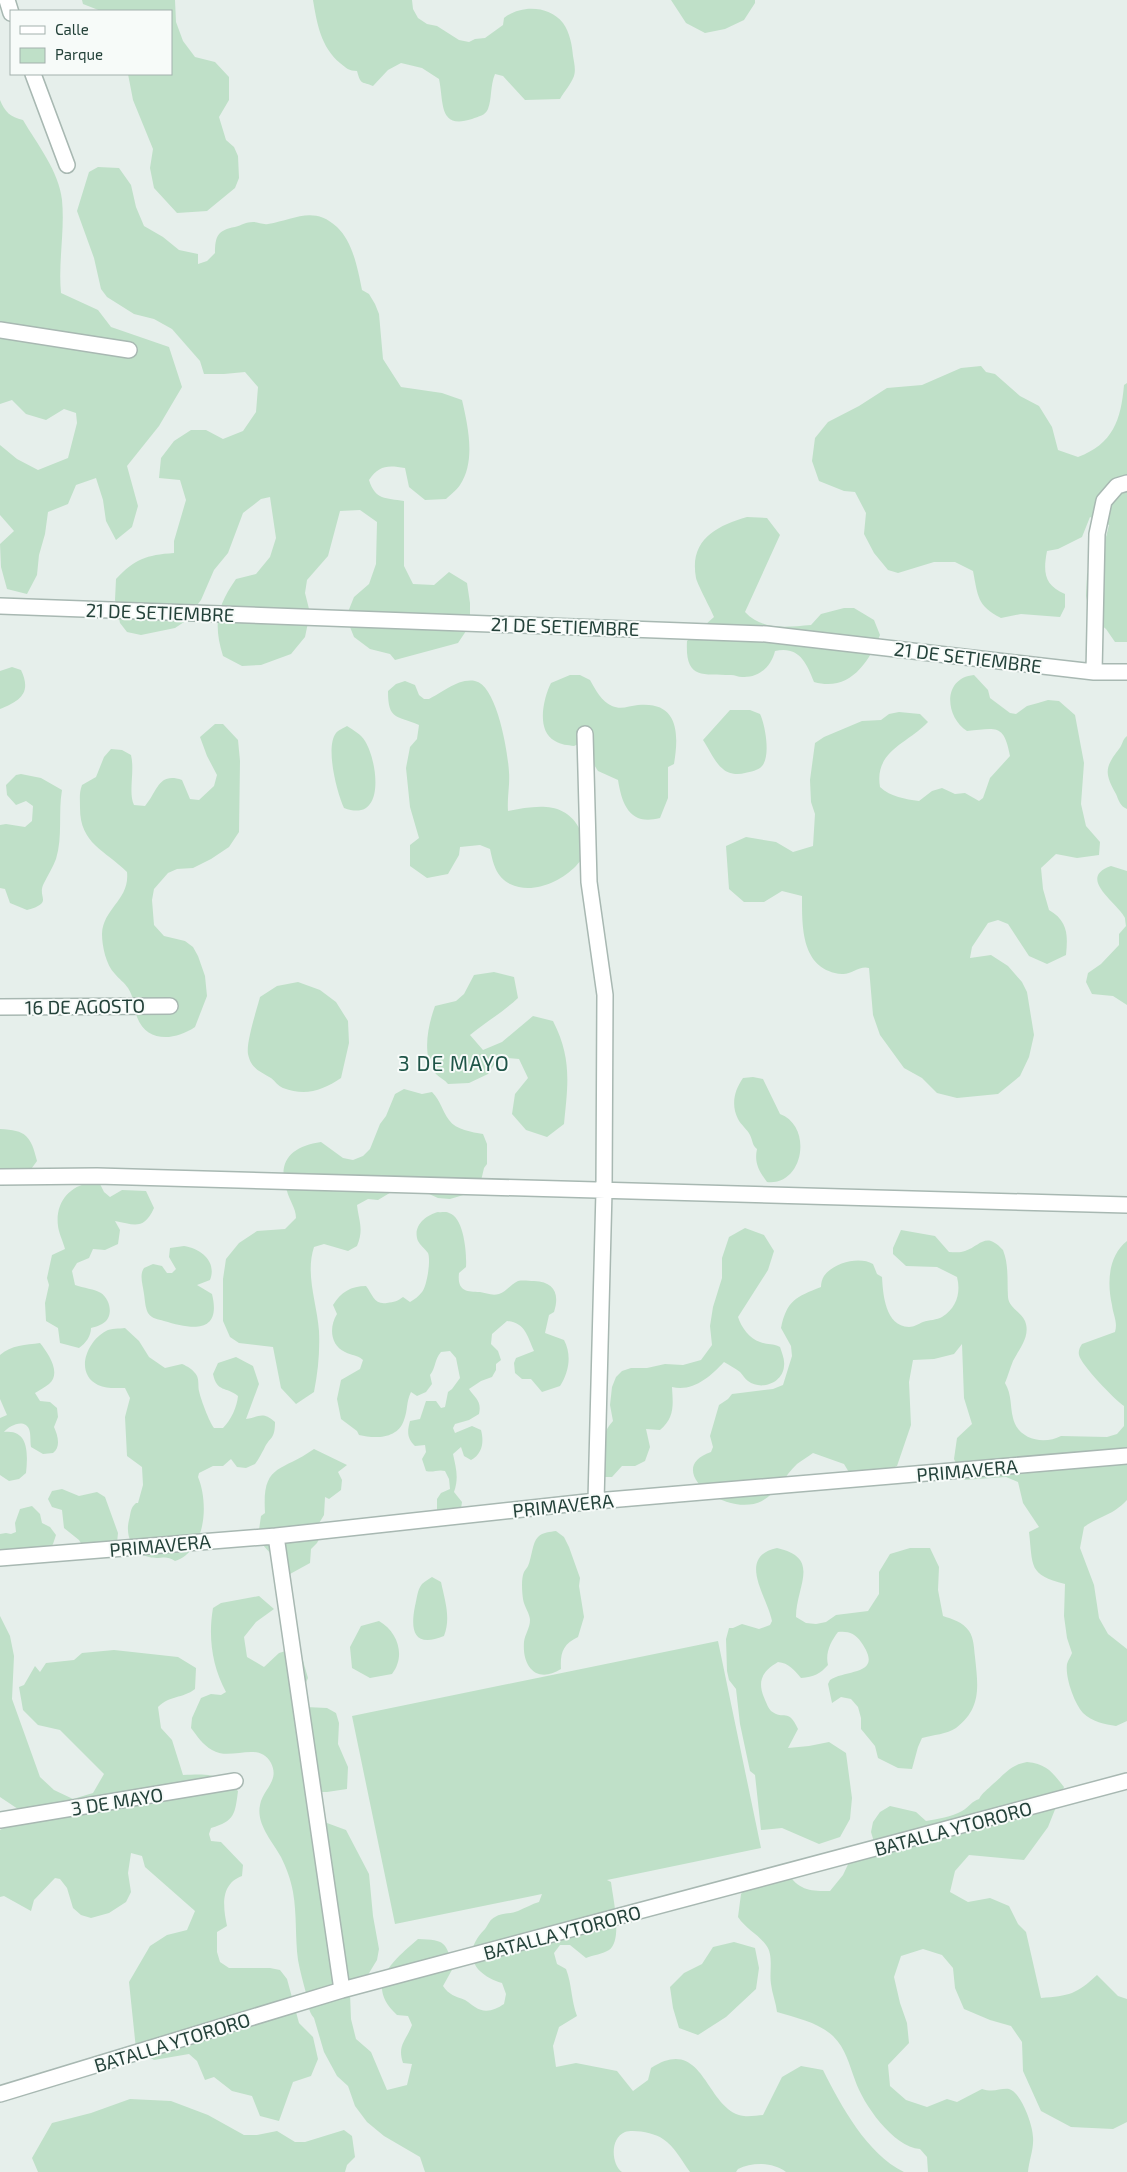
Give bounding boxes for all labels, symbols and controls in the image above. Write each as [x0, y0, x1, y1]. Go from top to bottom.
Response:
legend [10, 10, 172, 75]
text: Calle [55, 20, 89, 38]
text: Parque [55, 45, 103, 63]
street label: 21 DE SETIEMBRE [85, 598, 235, 626]
street label: 21 DE SETIEMBRE [490, 612, 640, 640]
street label: 21 DE SETIEMBRE [893, 637, 1043, 677]
street label: 16 DE AGOSTO [25, 993, 145, 1019]
district label: 3 DE MAYO [398, 1050, 510, 1075]
street label: PRIMAVERA [915, 1454, 1019, 1486]
street label: PRIMAVERA [511, 1488, 615, 1522]
street label: PRIMAVERA [108, 1529, 212, 1561]
street label: 3 DE MAYO [69, 1782, 165, 1820]
street label: BATALLA YTORORO [872, 1796, 1034, 1860]
street label: BATALLA YTORORO [481, 1900, 643, 1964]
street label: BATALLA YTORORO [91, 2007, 253, 2077]

